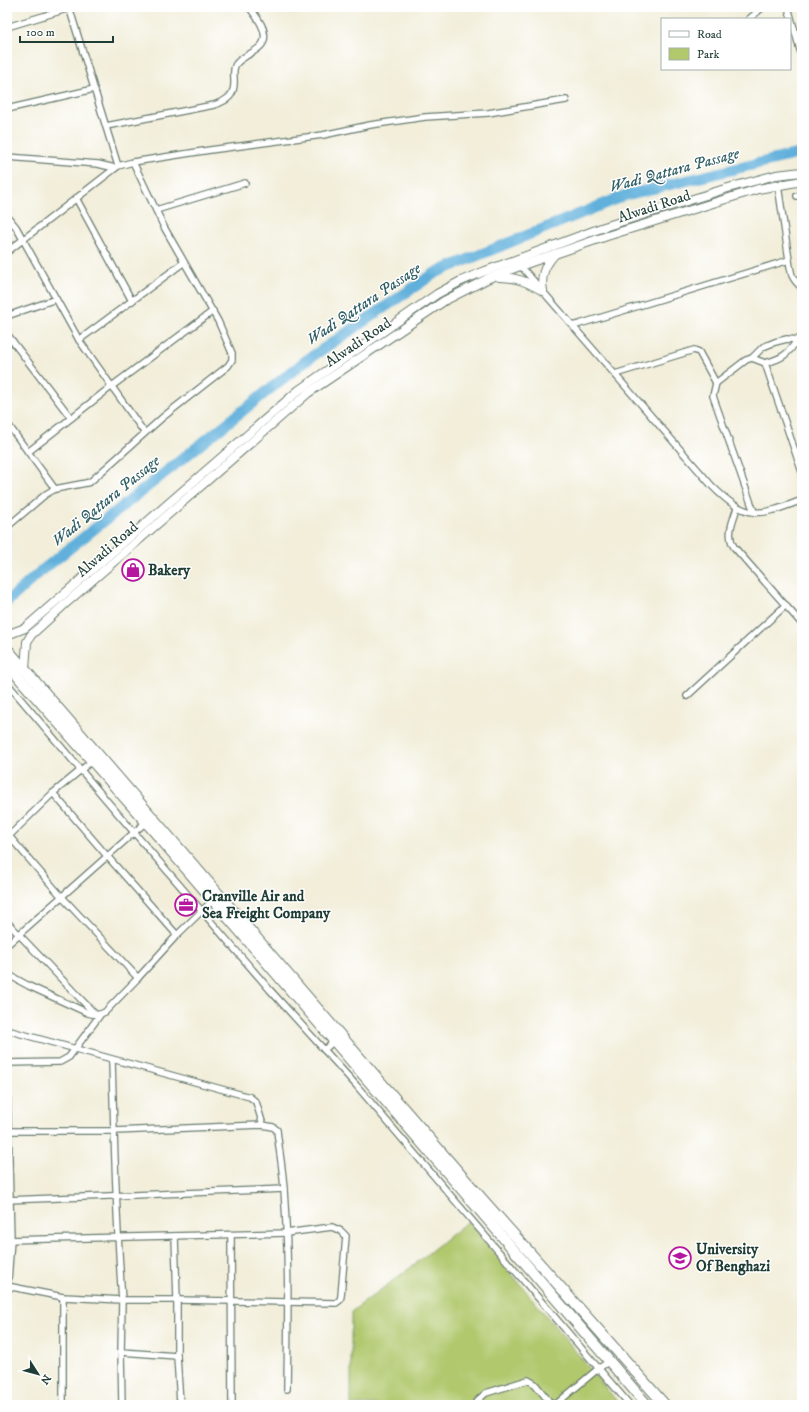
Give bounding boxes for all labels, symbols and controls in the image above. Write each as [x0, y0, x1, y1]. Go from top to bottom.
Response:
scale bar [20, 18, 113, 44]
legend [661, 18, 791, 70]
text: 100 m [26, 25, 55, 40]
text: Road [697, 27, 722, 42]
text: Park [697, 47, 719, 62]
water label: Wadi Qattara Passage [607, 143, 742, 197]
street label: Alwadi Road [615, 186, 693, 227]
water label: Wadi Qattara Passage [303, 258, 425, 349]
street label: Alwadi Road [322, 313, 395, 371]
water label: Wadi Qattara Passage [47, 451, 164, 551]
street label: Alwadi Road [73, 517, 142, 581]
shop icon: Bakery [120, 557, 146, 583]
place label: Bakery [148, 561, 191, 580]
place label: Cranville Air and Sea Freight Company [202, 887, 331, 923]
office icon: Cranville Air and Sea Freight Company [173, 892, 199, 918]
place label: University Of Benghazi [696, 1240, 770, 1276]
school or university icon: University Of Benghazi [667, 1245, 693, 1271]
north arrow [18, 1354, 58, 1394]
text: N [37, 1372, 54, 1387]

